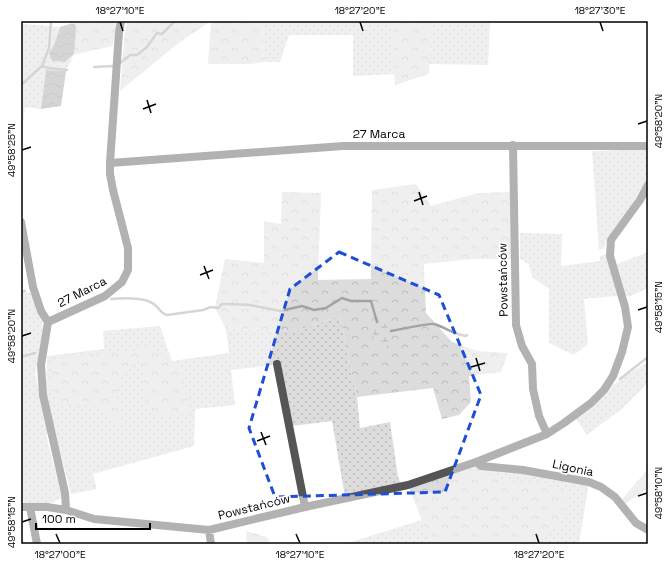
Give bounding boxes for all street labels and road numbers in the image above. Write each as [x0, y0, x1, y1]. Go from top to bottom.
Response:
street label: 27 Marca [353, 126, 405, 142]
street label: Powstańców [494, 243, 512, 317]
street label: 27 Marca [55, 273, 109, 311]
street label: Ligonia [551, 456, 595, 480]
street label: Powstańców [216, 490, 292, 524]

